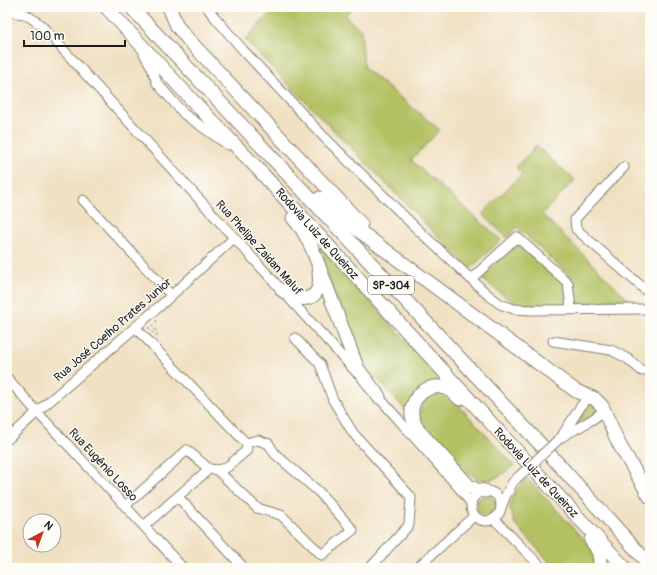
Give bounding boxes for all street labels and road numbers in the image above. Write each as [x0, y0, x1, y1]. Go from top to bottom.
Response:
street label: Rodovia Luiz de Queiroz [272, 185, 362, 283]
street label: Rua Phelipe Zaidan Maluf [212, 197, 306, 299]
street label: Rua José Coelho Prates Junior [51, 274, 175, 385]
road number: SP-304 [368, 276, 414, 294]
street label: Rua Eugênio Losso [65, 425, 141, 505]
street label: Rodovia Luiz de Queiroz [490, 425, 582, 521]

